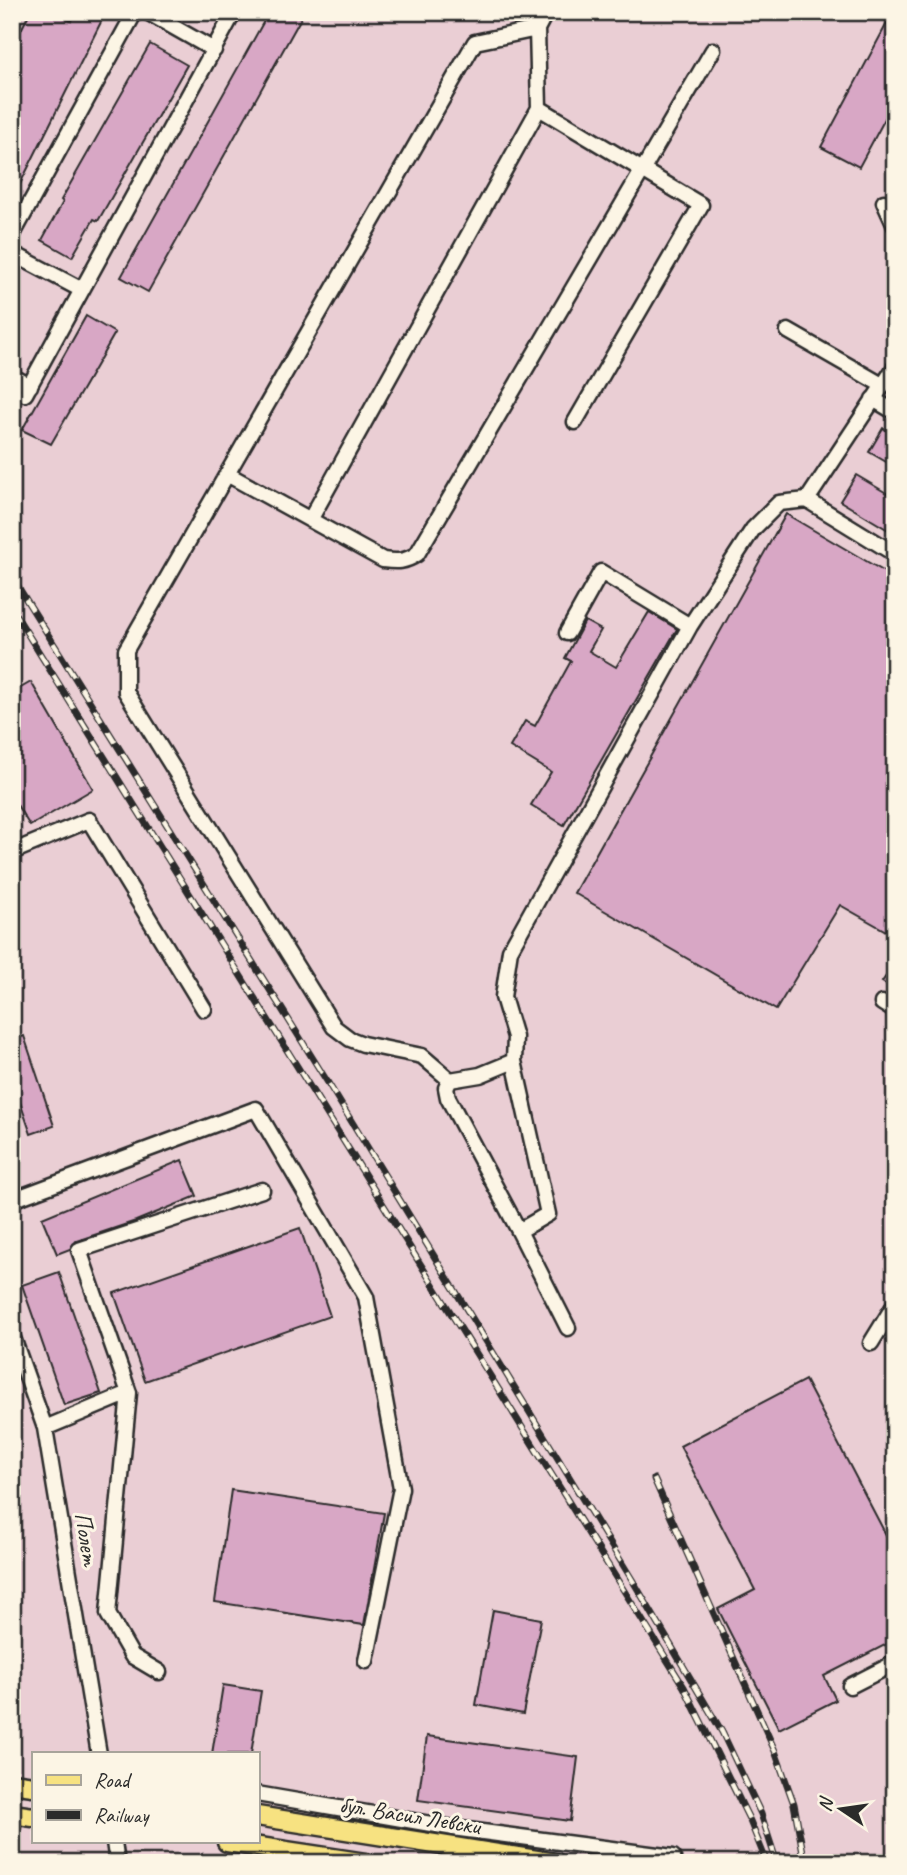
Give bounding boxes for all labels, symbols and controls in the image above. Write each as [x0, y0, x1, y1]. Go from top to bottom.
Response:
street label: Полет [68, 1510, 106, 1569]
legend [32, 1752, 259, 1843]
text: Road [94, 1767, 133, 1793]
north arrow [806, 1773, 876, 1843]
street label: бул. Васил Левски [337, 1789, 485, 1841]
text: N [812, 1794, 839, 1814]
text: Railway [94, 1802, 150, 1828]

